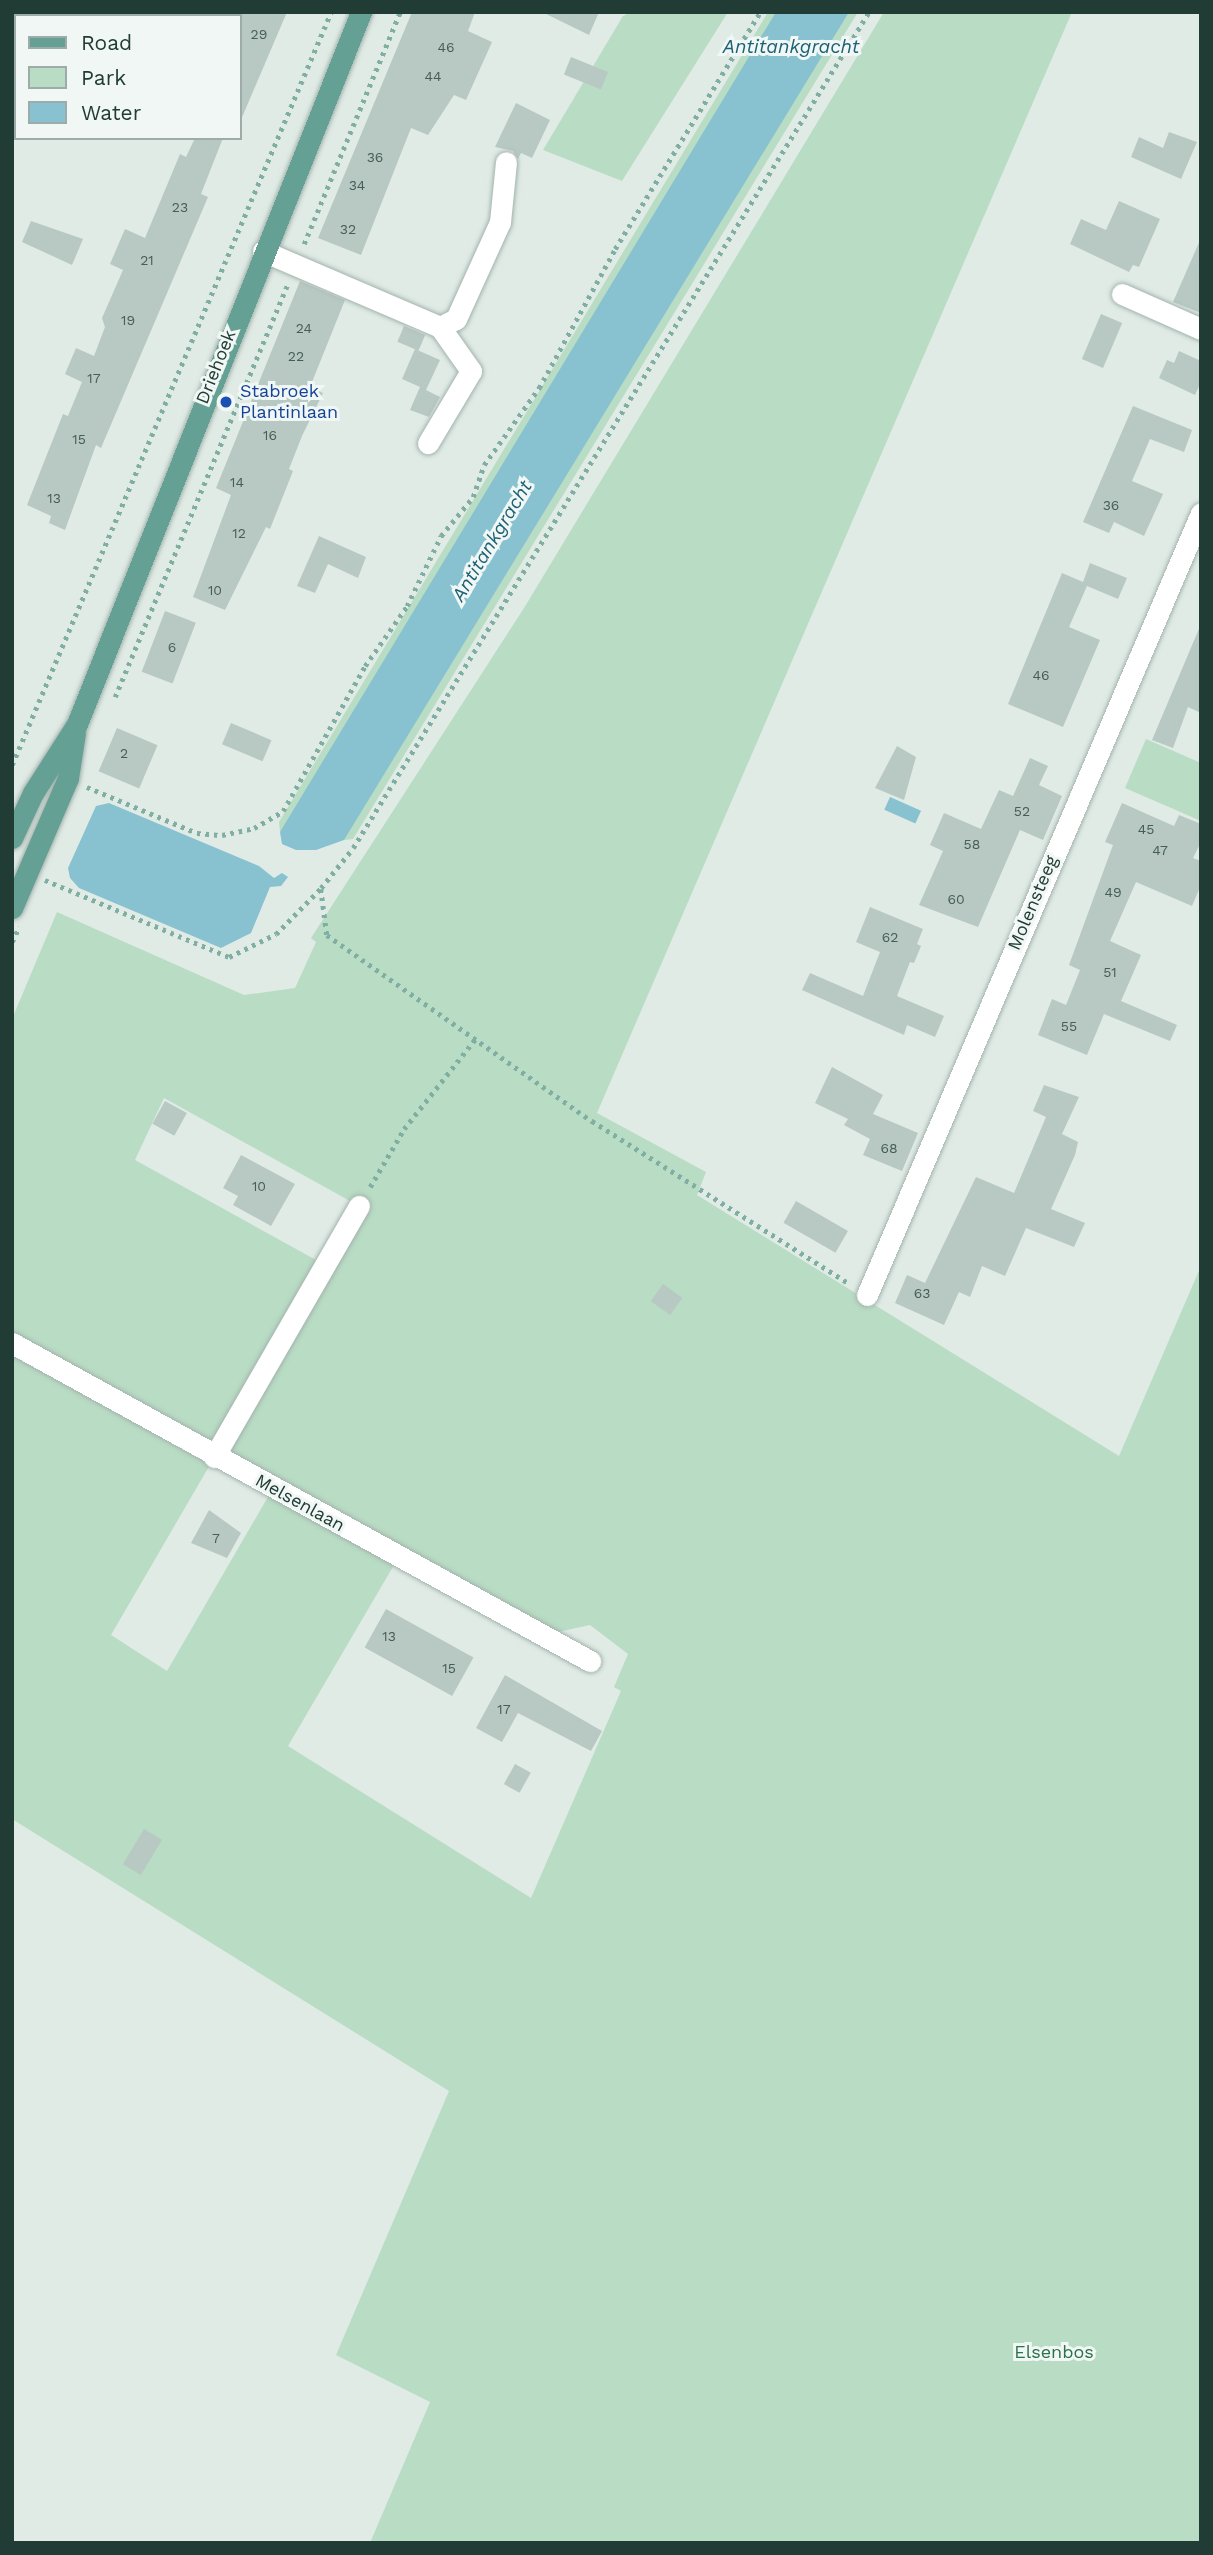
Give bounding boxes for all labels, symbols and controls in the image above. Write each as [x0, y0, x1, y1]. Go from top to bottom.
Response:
legend [14, 14, 242, 140]
house number: 29 [251, 26, 267, 42]
text: Road [81, 30, 132, 55]
water label: Antitankgracht [723, 36, 859, 58]
house number: 46 [437, 39, 455, 55]
text: Park [81, 65, 126, 90]
house number: 44 [424, 68, 442, 84]
text: Water [81, 100, 141, 125]
house number: 36 [367, 149, 383, 165]
house number: 34 [349, 177, 365, 193]
house number: 23 [172, 199, 188, 215]
house number: 32 [340, 221, 356, 237]
house number: 21 [140, 252, 154, 268]
house number: 19 [121, 312, 135, 328]
house number: 24 [296, 320, 312, 336]
street label: Driehoek [191, 327, 241, 407]
house number: 22 [288, 348, 304, 364]
house number: 17 [87, 370, 101, 386]
place label: Stabroek Plantinlaan [240, 381, 338, 424]
marker: Stabroek Plantinlaan [218, 394, 234, 410]
house number: 16 [263, 427, 277, 443]
house number: 15 [72, 431, 86, 447]
house number: 14 [230, 474, 244, 490]
water label: Antitankgracht [447, 477, 537, 605]
house number: 13 [47, 490, 61, 506]
house number: 36 [1103, 497, 1119, 513]
house number: 12 [232, 525, 246, 541]
house number: 10 [208, 582, 222, 598]
house number: 6 [168, 639, 176, 655]
house number: 46 [1032, 667, 1050, 683]
house number: 2 [120, 745, 128, 761]
house number: 52 [1014, 803, 1030, 819]
house number: 45 [1138, 821, 1154, 837]
house number: 58 [964, 836, 980, 852]
house number: 47 [1152, 842, 1168, 858]
street label: Molensteeg [1003, 853, 1063, 953]
house number: 49 [1104, 884, 1122, 900]
house number: 60 [947, 891, 965, 907]
house number: 62 [882, 929, 898, 945]
house number: 51 [1103, 964, 1117, 980]
house number: 55 [1061, 1018, 1077, 1034]
house number: 68 [880, 1140, 898, 1156]
house number: 10 [252, 1178, 266, 1194]
house number: 63 [914, 1285, 930, 1301]
street label: Melsenlaan [251, 1470, 349, 1536]
house number: 7 [212, 1530, 220, 1546]
house number: 13 [382, 1628, 396, 1644]
house number: 15 [442, 1660, 456, 1676]
house number: 17 [497, 1701, 511, 1717]
park label: Elsenbos [1014, 2341, 1094, 2363]

